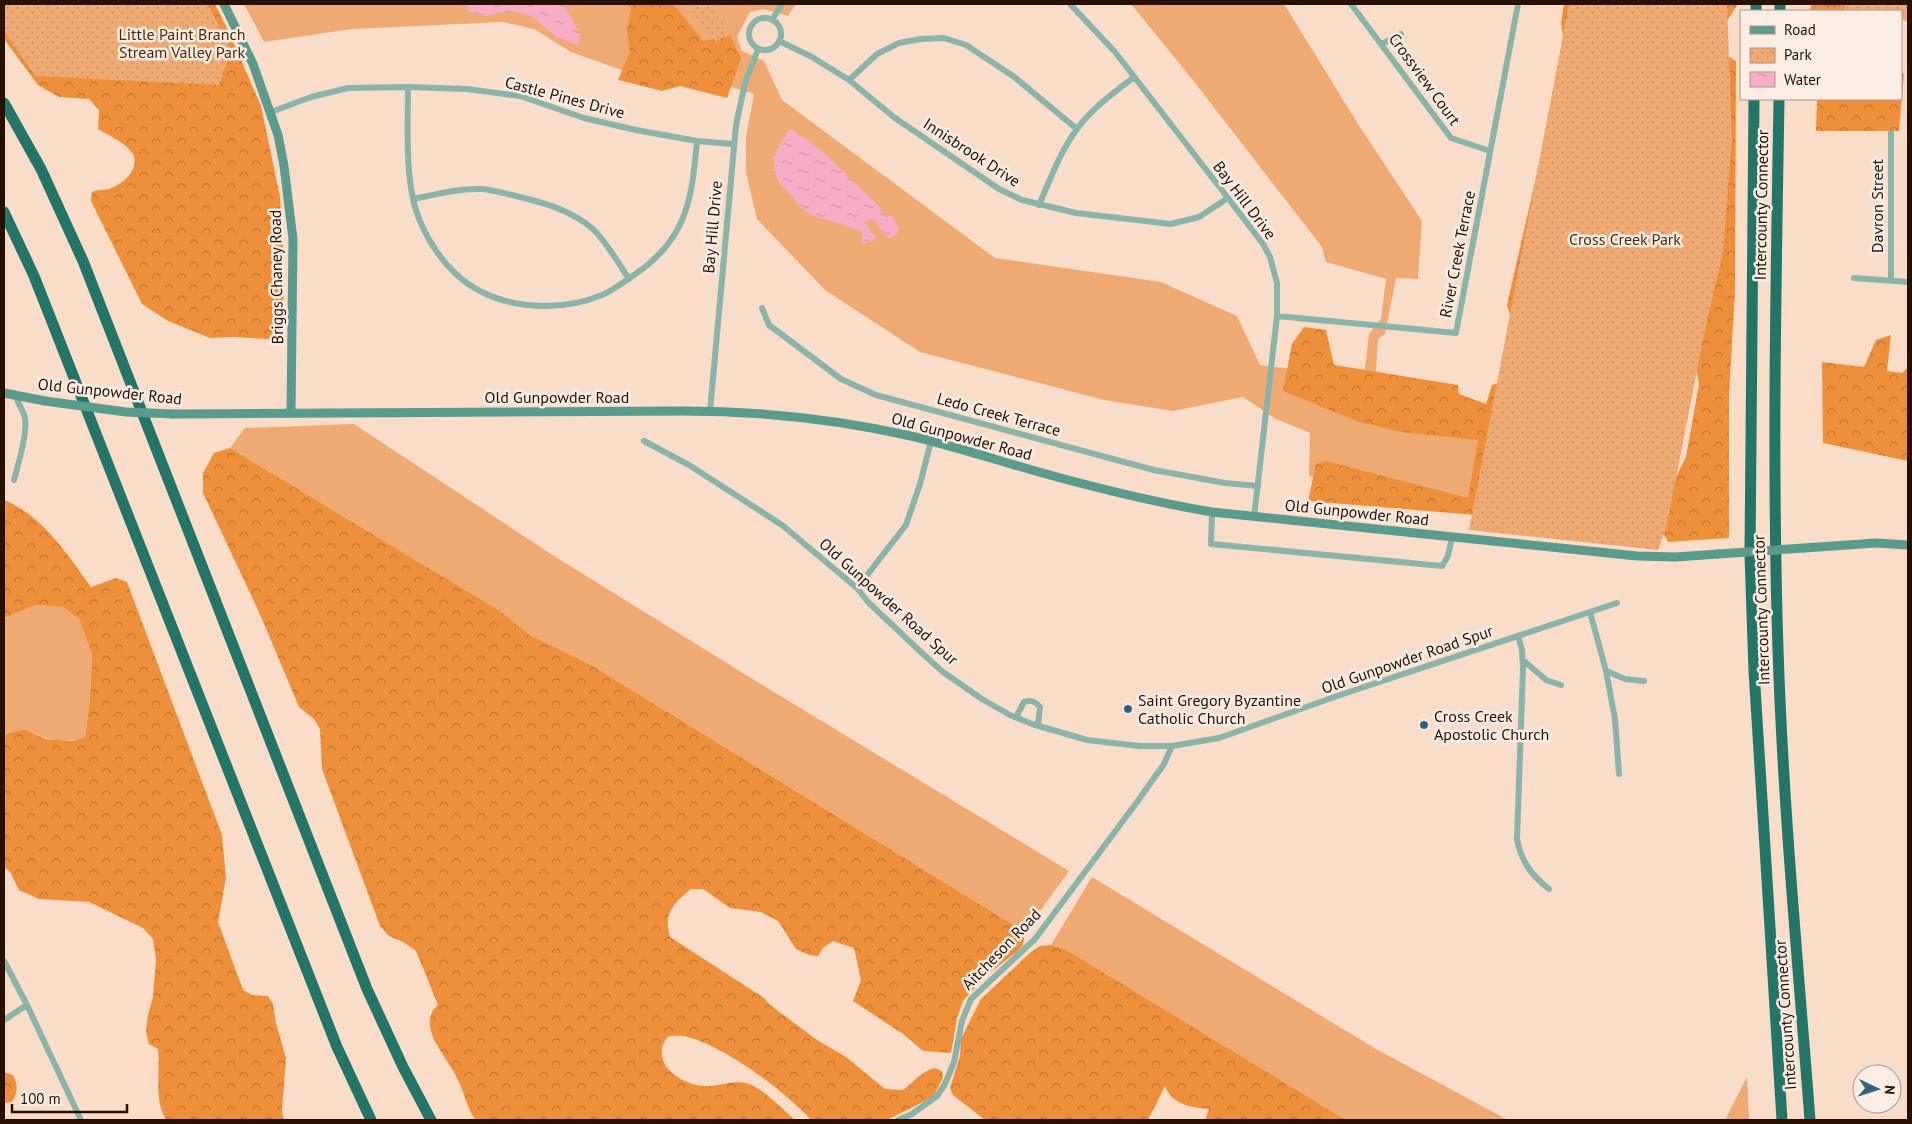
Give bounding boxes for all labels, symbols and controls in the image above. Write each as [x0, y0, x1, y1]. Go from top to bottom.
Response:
legend [1740, 10, 1902, 100]
text: Road [1784, 20, 1816, 39]
park label: Little Paint Branch Stream Valley Park [119, 24, 245, 62]
street label: Crossview Court [1385, 29, 1465, 129]
text: Park [1784, 45, 1812, 64]
text: Water [1784, 70, 1821, 89]
street label: Castle Pines Drive [503, 71, 627, 123]
street label: Innisbrook Drive [920, 113, 1024, 191]
street label: Intercounty Connector [1750, 129, 1772, 281]
street label: Bay Hill Drive [1209, 157, 1281, 243]
street label: Davron Street [1867, 158, 1887, 253]
street label: Bay Hill Drive [698, 180, 726, 274]
street label: River Creek Terrace [1435, 189, 1479, 319]
street label: Briggs Chaney Road [265, 210, 287, 344]
park label: Cross Creek Park [1569, 229, 1681, 249]
street label: Old Gunpowder Road [37, 373, 183, 409]
street label: Old Gunpowder Road [485, 387, 629, 407]
street label: Ledo Creek Terrace [935, 388, 1063, 440]
street label: Old Gunpowder Road [889, 408, 1035, 464]
street label: Old Gunpowder Road [1284, 494, 1430, 530]
street label: Old Gunpowder Road Spur [815, 533, 963, 669]
street label: Intercounty Connector [1748, 534, 1774, 686]
street label: Old Gunpowder Road Spur [1319, 620, 1496, 698]
place label: Saint Gregory Byzantine Catholic Church [1138, 690, 1301, 728]
marker: Saint Gregory Byzantine Catholic Church [1122, 703, 1134, 715]
place label: Cross Creek Apostolic Church [1434, 706, 1549, 744]
marker: Cross Creek Apostolic Church [1418, 719, 1430, 731]
street label: Aitcheson Road [957, 904, 1045, 994]
street label: Intercounty Connector [1770, 939, 1800, 1091]
north arrow [1852, 1064, 1902, 1114]
scale bar [12, 1082, 128, 1114]
text: N [1881, 1085, 1899, 1095]
text: 100 m [20, 1089, 61, 1108]

